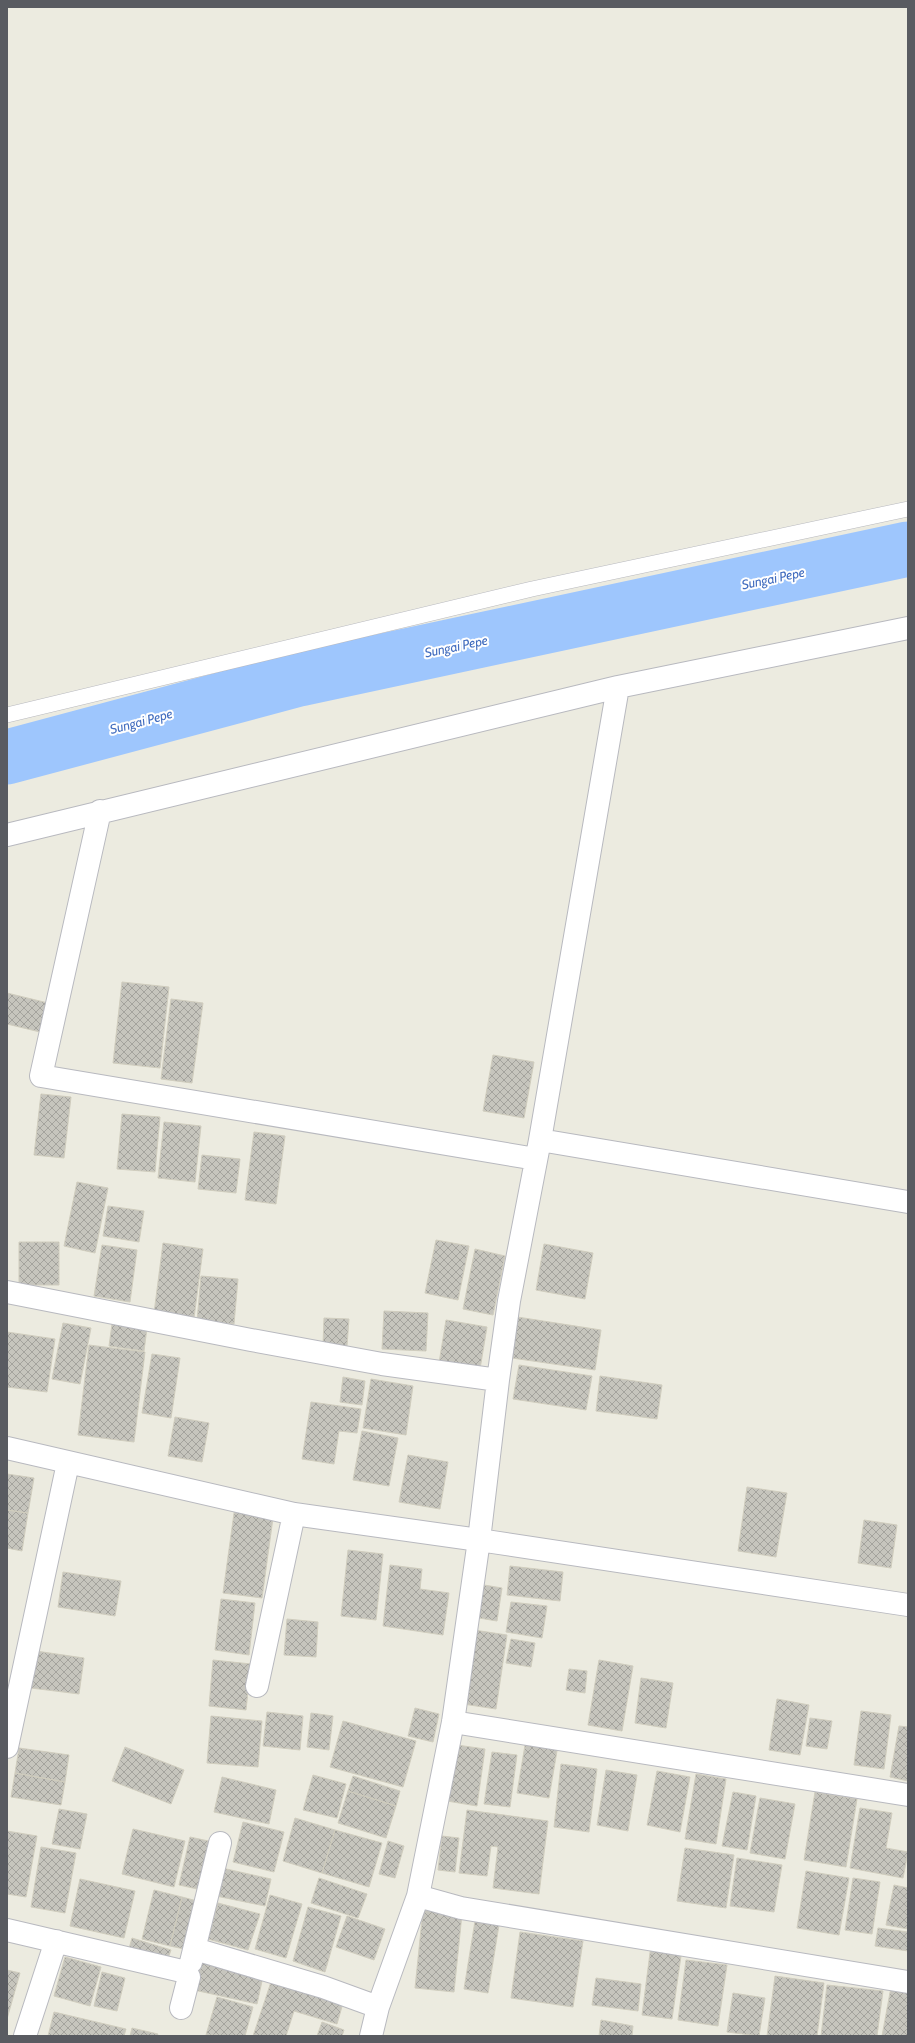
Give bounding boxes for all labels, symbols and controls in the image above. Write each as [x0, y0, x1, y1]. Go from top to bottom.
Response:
water label: Sungai Pepe [740, 564, 806, 592]
water label: Sungai Pepe [423, 632, 489, 660]
water label: Sungai Pepe [108, 705, 174, 737]

